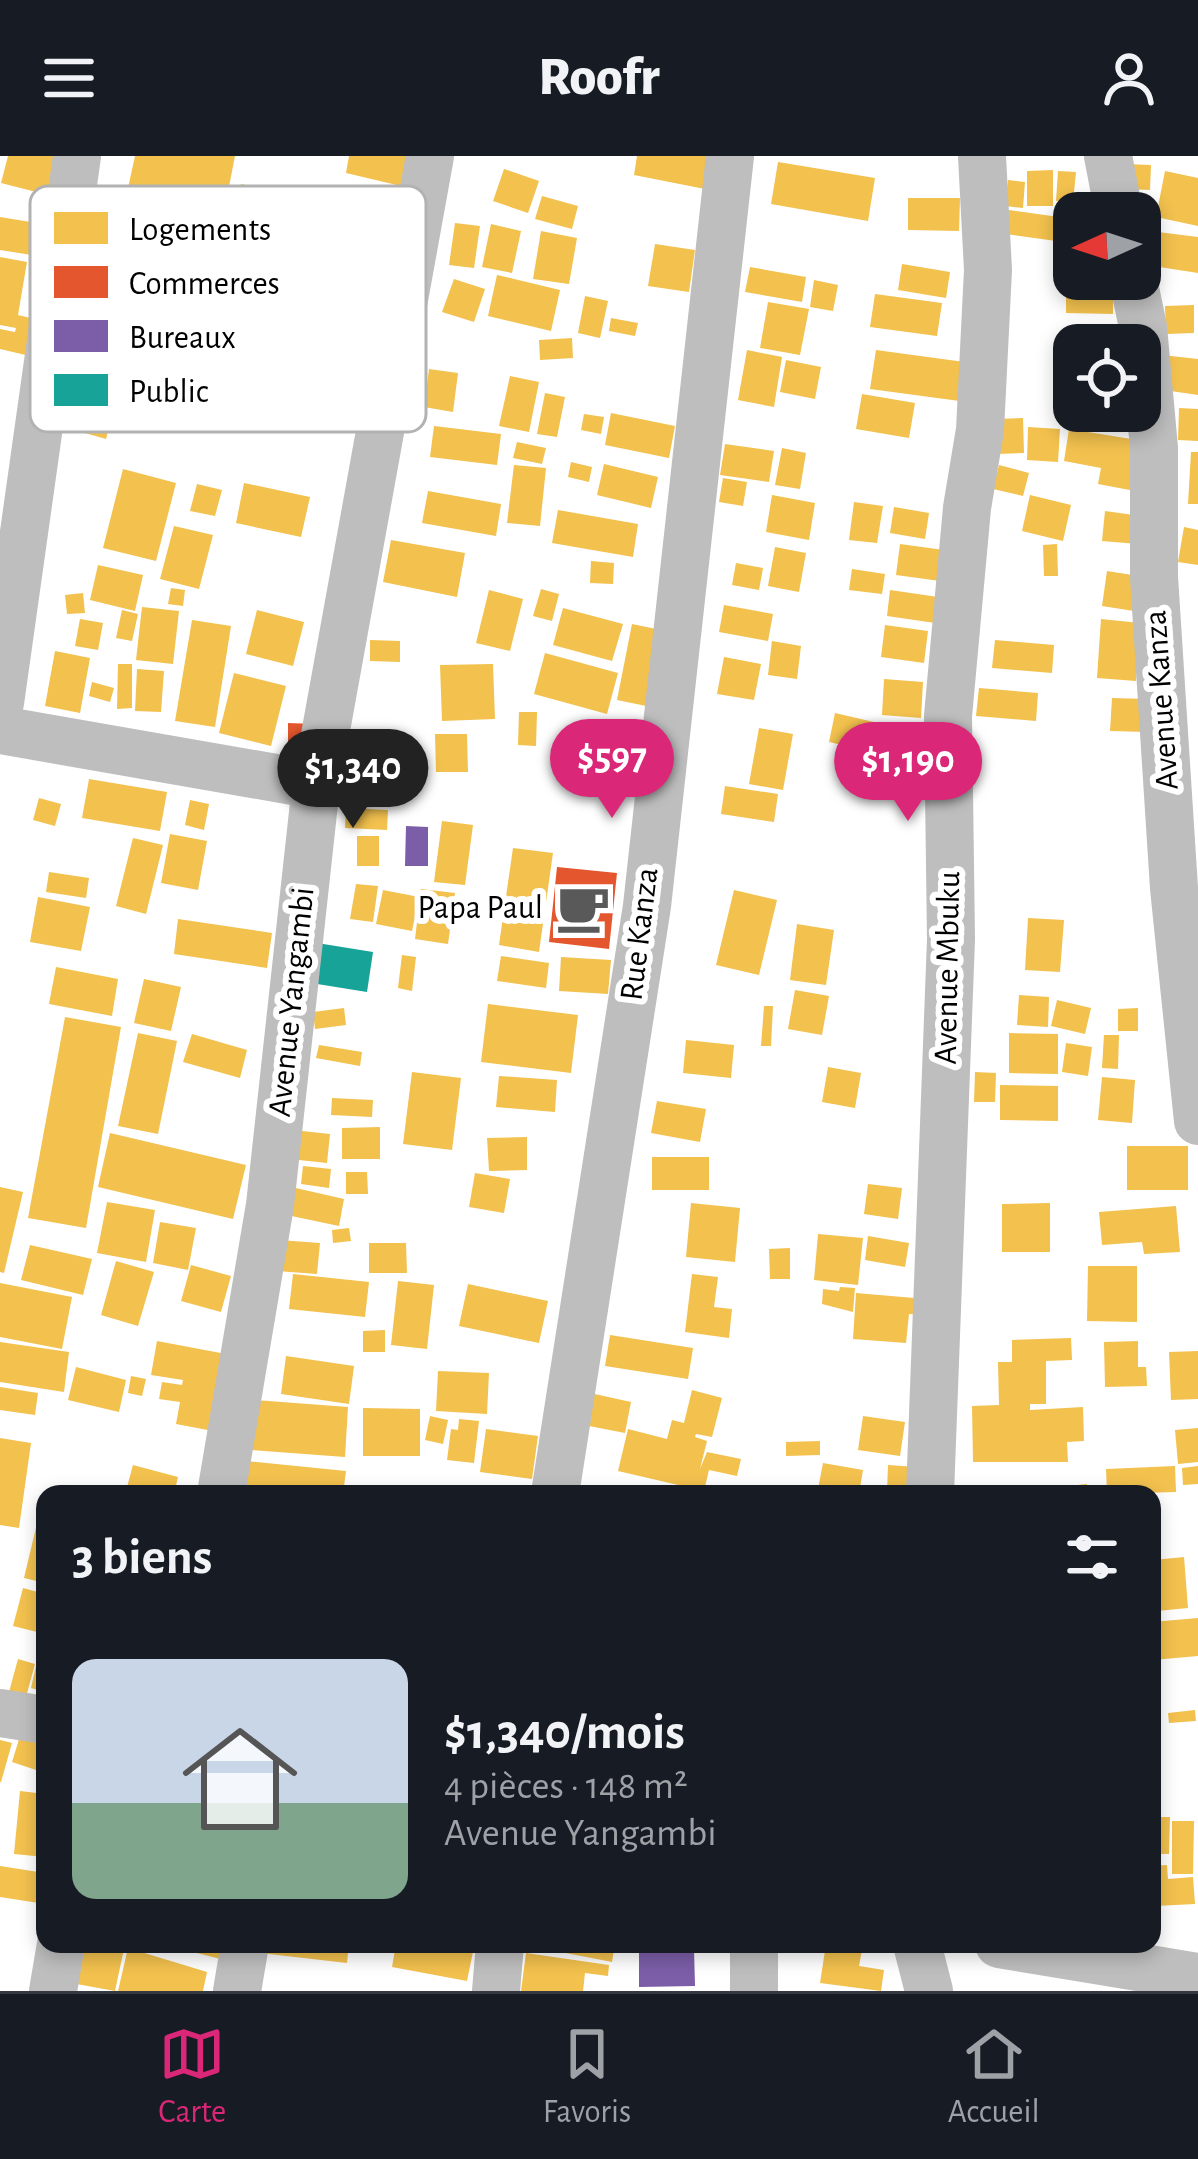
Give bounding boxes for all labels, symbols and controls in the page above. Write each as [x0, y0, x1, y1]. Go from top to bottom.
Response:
icon: menu [36, 45, 102, 111]
icon: person [1096, 45, 1162, 111]
text: Roofr [538, 51, 660, 105]
legend [30, 186, 426, 432]
north arrow [1053, 192, 1161, 300]
map controls [1053, 192, 1161, 432]
text: Logements [129, 214, 271, 247]
text: Commerces [129, 268, 280, 301]
text: Bureaux [129, 322, 236, 355]
button: locate [1053, 324, 1161, 432]
text: Public [129, 376, 209, 409]
street label: Avenue Kanza [1139, 609, 1185, 791]
pin: $597 [541, 719, 683, 821]
pin: $1,190 [810, 722, 1006, 824]
pin: $1,340 [255, 729, 451, 831]
text: $597 [577, 738, 647, 777]
text: $1,190 [861, 741, 955, 780]
text: $1,340 [304, 748, 402, 787]
street label: Rue Kanza [615, 866, 665, 1002]
street label: Avenue Mbuku [930, 871, 966, 1065]
cafe icon: Papa Paul [554, 879, 612, 937]
street label: Avenue Yangambi [264, 886, 320, 1118]
place label: Papa Paul [417, 892, 543, 925]
icon: filters [1059, 1524, 1125, 1590]
text: 3 biens [72, 1532, 212, 1583]
icon: home [168, 1707, 312, 1851]
text: $1,340/mois [444, 1707, 685, 1758]
text: 4 pièces · 148 m² [444, 1767, 688, 1806]
text: Avenue Yangambi [444, 1814, 717, 1853]
tab: Carte [158, 2021, 226, 2133]
tab: Favoris [543, 2021, 631, 2133]
tab: Accueil [948, 2021, 1040, 2133]

